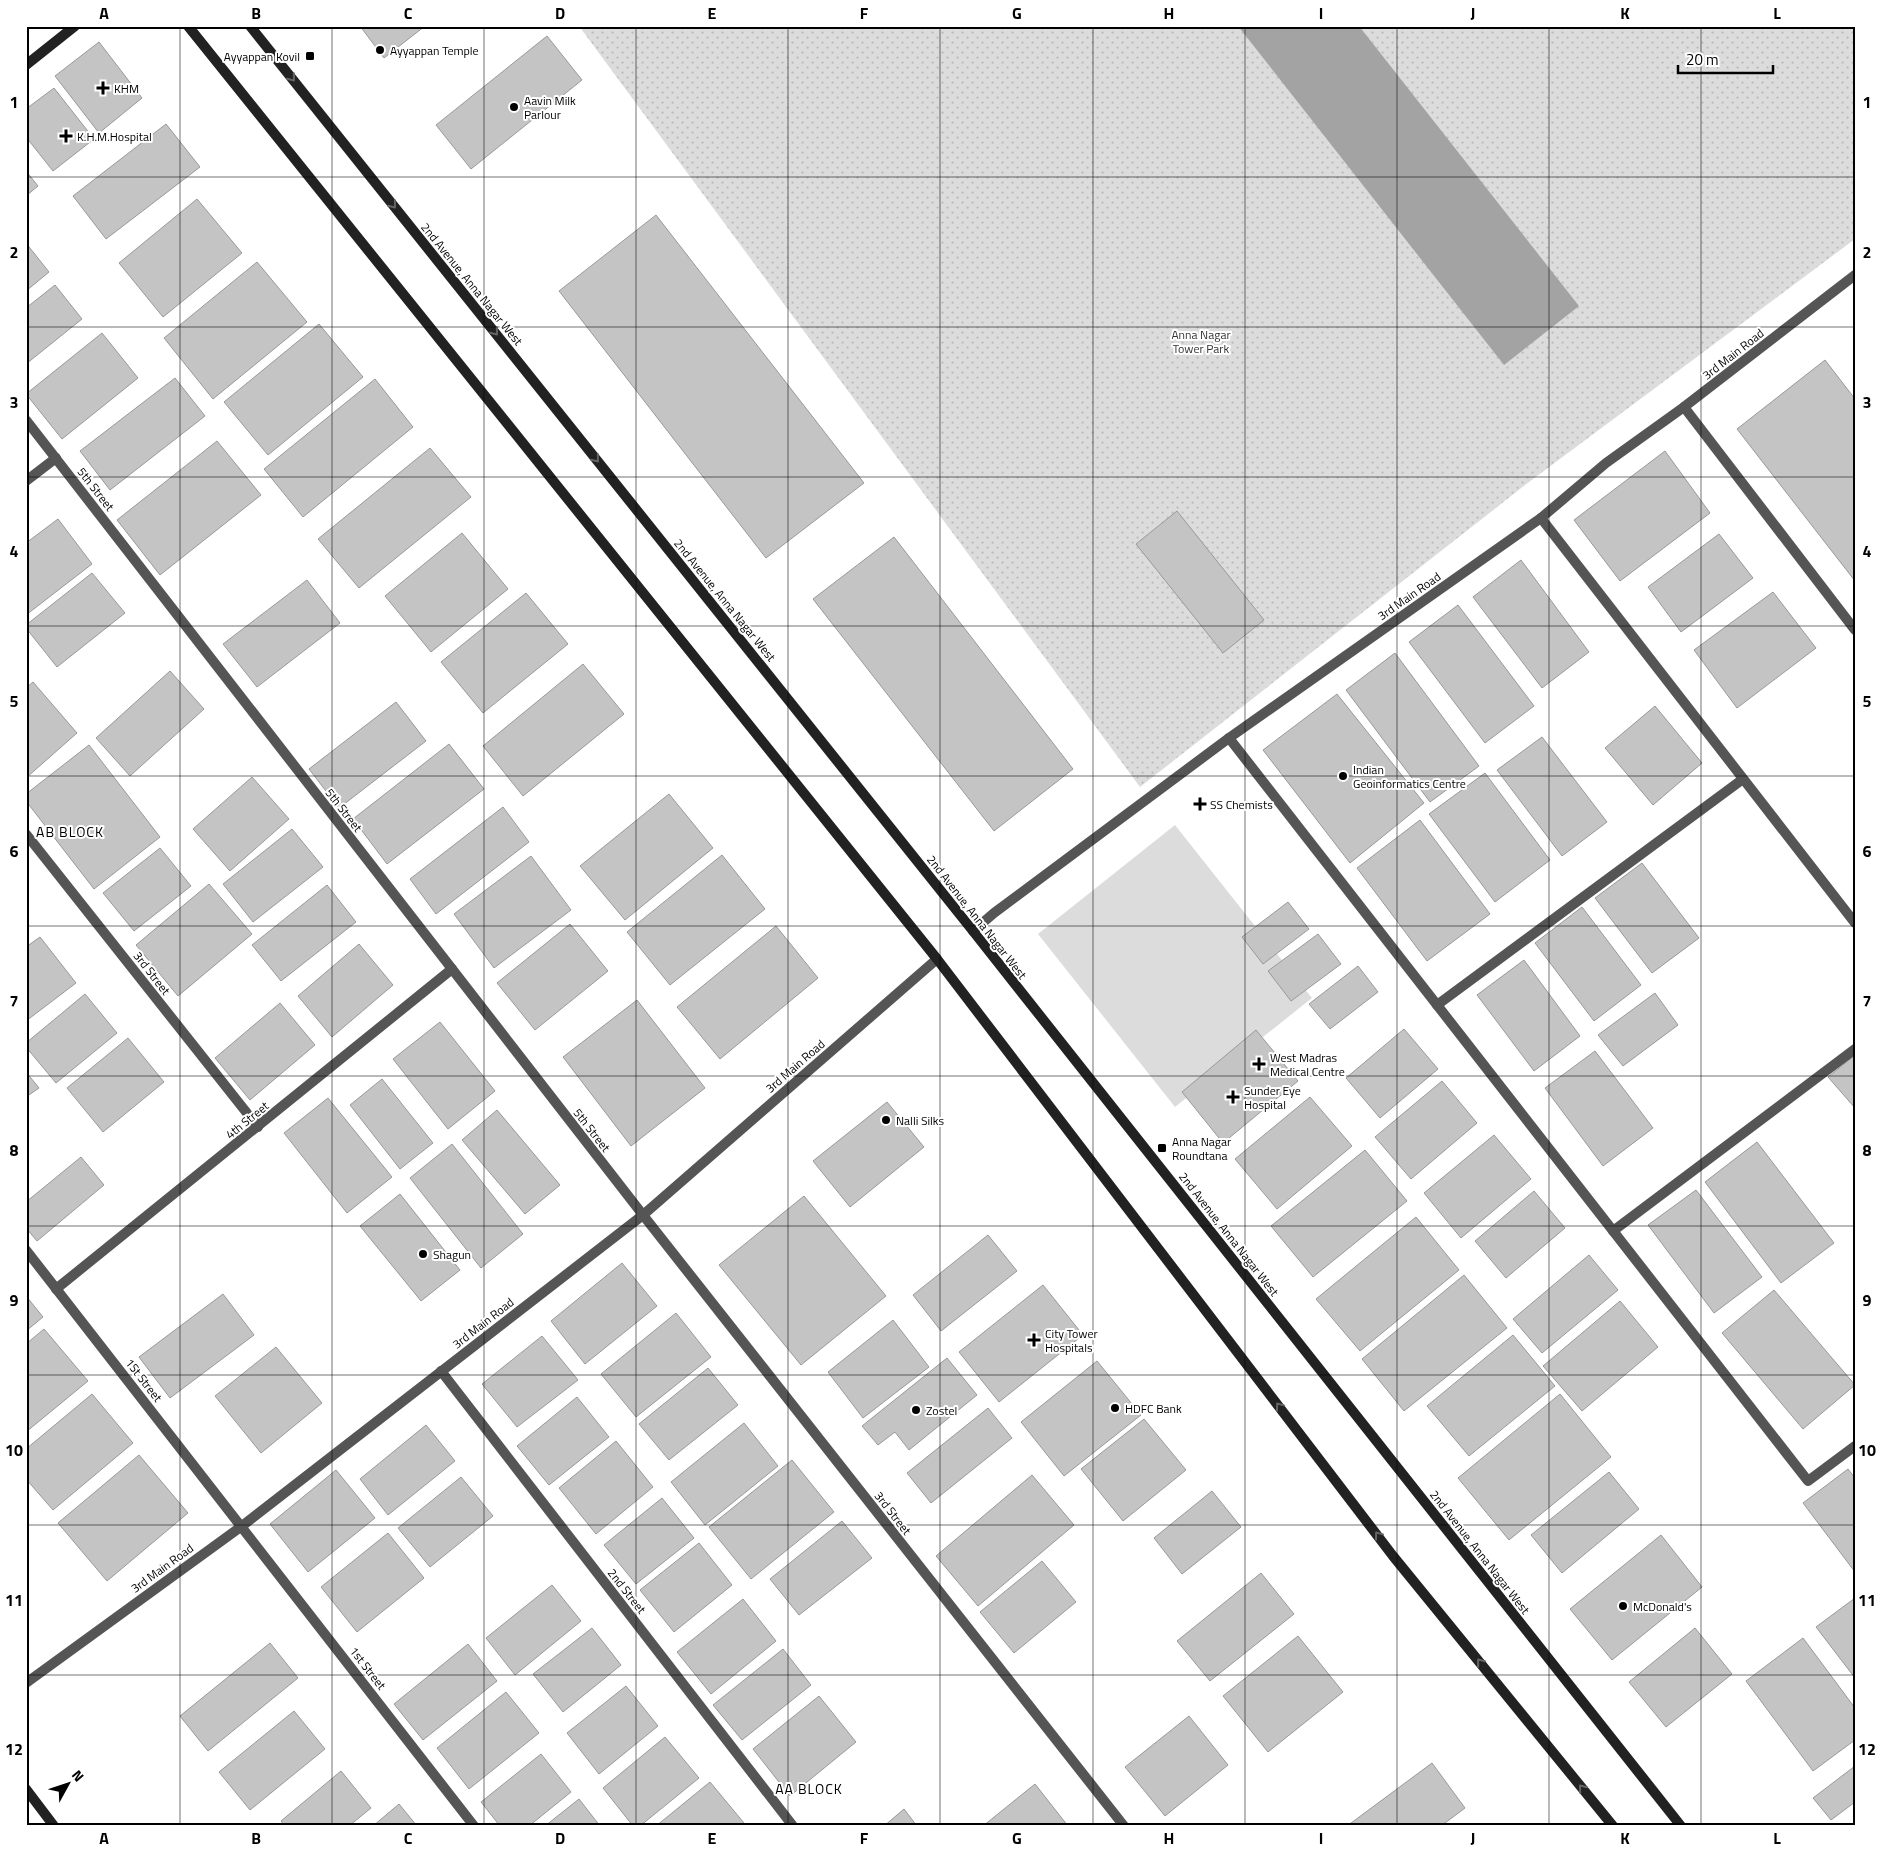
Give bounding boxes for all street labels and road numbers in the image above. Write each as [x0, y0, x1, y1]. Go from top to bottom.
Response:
street label: 2nd Avenue, Anna Nagar West [416, 219, 528, 350]
street label: 3rd Main Road [1698, 324, 1768, 384]
street label: 5th Street [73, 463, 120, 516]
street label: 2nd Avenue, Anna Nagar West [669, 535, 781, 666]
street label: 3rd Main Road [1373, 567, 1445, 625]
street label: 5th Street [321, 784, 368, 837]
street label: 2nd Avenue, Anna Nagar West [922, 851, 1032, 984]
street label: 3rd Street [129, 947, 176, 999]
street label: 3rd Main Road [761, 1035, 829, 1097]
street label: 4th Street [221, 1096, 273, 1143]
street label: 5th Street [569, 1104, 616, 1157]
street label: 2nd Avenue, Anna Nagar West [1174, 1168, 1284, 1301]
street label: 3rd Main Road [448, 1293, 518, 1353]
street label: 1St Street [121, 1354, 168, 1407]
street label: 2nd Avenue, Anna Nagar West [1425, 1486, 1535, 1619]
street label: 3rd Street [870, 1487, 917, 1539]
street label: 3rd Main Road [127, 1539, 197, 1597]
street label: 2nd Street [603, 1564, 651, 1618]
street label: 1st Street [345, 1642, 391, 1694]

